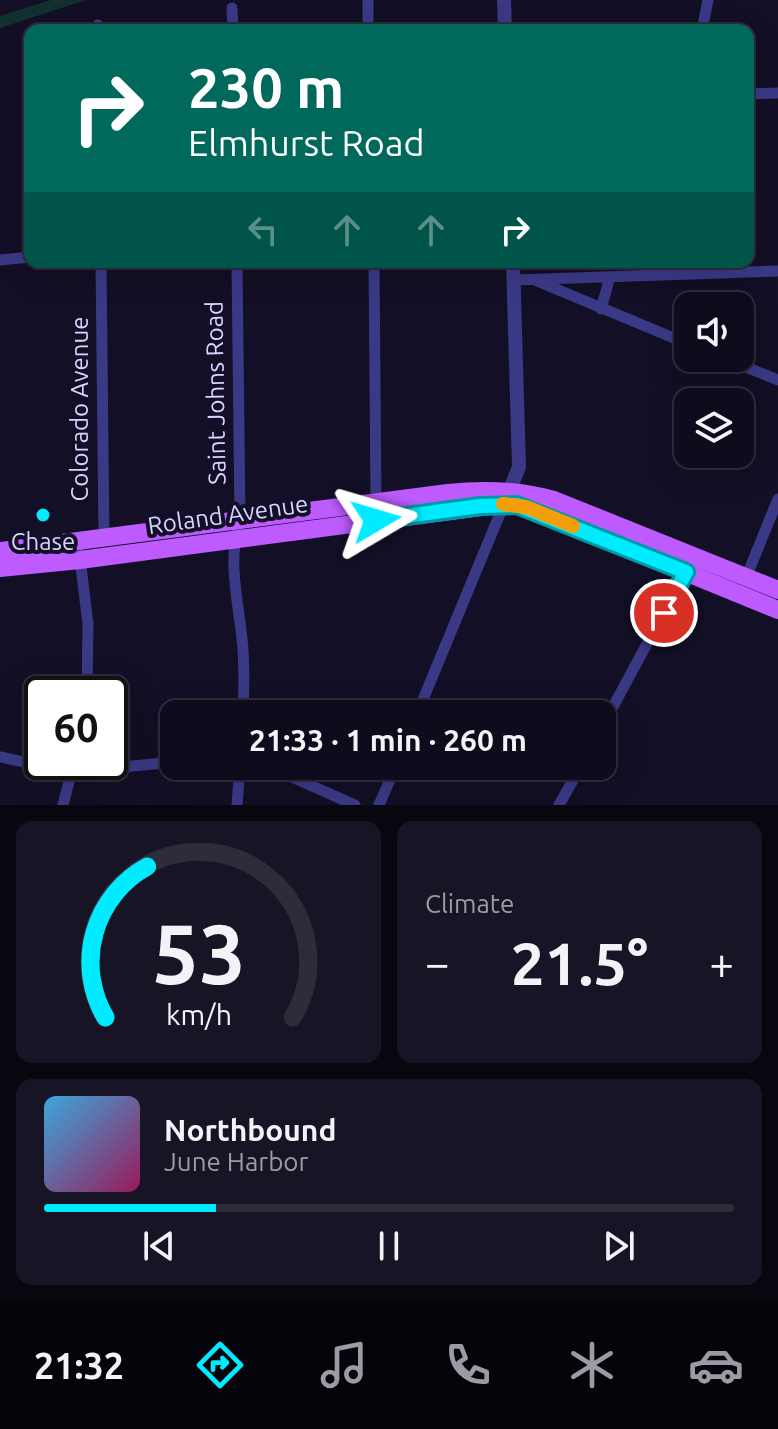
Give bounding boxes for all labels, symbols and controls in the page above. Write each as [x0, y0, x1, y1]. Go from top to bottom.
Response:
icon: right [56, 56, 160, 160]
text: 230 m [188, 56, 344, 119]
text: Elmhurst Road [188, 122, 424, 163]
icon: left [241, 208, 285, 252]
icon: ahead [325, 208, 369, 252]
icon: ahead [409, 208, 453, 252]
icon: right [493, 208, 537, 252]
map controls [674, 292, 754, 468]
button: sound [674, 292, 754, 372]
street label: Saint Johns Road [200, 301, 231, 485]
street label: Colorado Avenue [66, 317, 93, 501]
button: layers [674, 388, 754, 468]
position arrow [334, 478, 418, 562]
street label: Roland Avenue [146, 490, 310, 539]
marker: Chase [34, 506, 52, 524]
place label: Chase [11, 528, 75, 555]
pin [630, 579, 698, 647]
icon: arrive [642, 591, 686, 635]
speed limit sign: 60 [24, 676, 128, 780]
text: 21:33 · 1 min · 260 m [249, 723, 527, 757]
text: Climate [425, 889, 514, 918]
text: 53 [152, 906, 245, 1000]
text: 21.5° [511, 929, 648, 996]
text: − [425, 938, 450, 987]
text: + [709, 938, 734, 987]
text: km/h [166, 998, 232, 1030]
text: Northbound [164, 1113, 336, 1147]
text: June Harbor [164, 1147, 308, 1176]
icon: previous [137, 1224, 181, 1268]
icon: pause [367, 1224, 411, 1268]
icon: next [597, 1224, 641, 1268]
icon: directions [192, 1337, 248, 1393]
icon: music [316, 1337, 372, 1393]
icon: phone [440, 1337, 496, 1393]
icon: climate [564, 1337, 620, 1393]
icon: car [688, 1337, 744, 1393]
text: 21:32 [34, 1345, 124, 1386]

